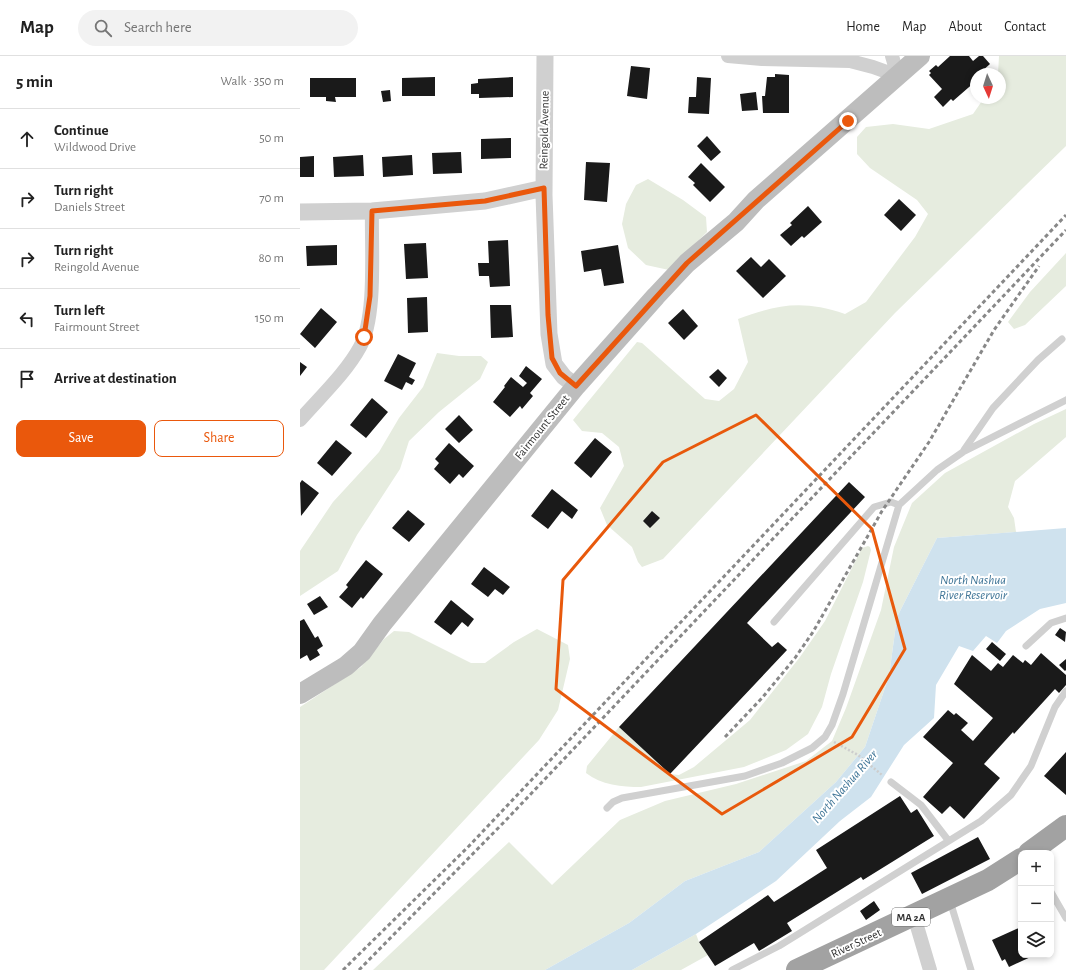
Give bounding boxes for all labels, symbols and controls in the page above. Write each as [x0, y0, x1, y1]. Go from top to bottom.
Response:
search box [78, 10, 358, 46]
icon: search [92, 17, 114, 39]
text: Map [20, 18, 54, 37]
text: Search here [124, 20, 192, 35]
text: Home [846, 20, 880, 34]
text: Map [902, 20, 926, 34]
text: About [948, 20, 982, 34]
text: Contact [1004, 20, 1046, 34]
north arrow [970, 68, 1006, 104]
text: 5 min [16, 73, 53, 90]
text: Walk · 350 m [220, 75, 284, 88]
street label: Reingold Avenue [537, 91, 551, 169]
route end [839, 112, 857, 130]
text: Continue [54, 123, 109, 138]
icon: ahead [16, 128, 38, 150]
text: 50 m [259, 132, 284, 145]
text: Wildwood Drive [54, 141, 136, 154]
text: Turn right [54, 183, 113, 198]
icon: right [16, 188, 38, 210]
text: 70 m [259, 192, 284, 205]
text: Daniels Street [54, 201, 125, 214]
text: Turn right [54, 243, 113, 258]
icon: right [16, 248, 38, 270]
text: 80 m [258, 252, 284, 265]
text: Reingold Avenue [54, 261, 139, 274]
text: Turn left [54, 303, 105, 318]
icon: left [16, 308, 38, 330]
text: 150 m [255, 312, 284, 325]
text: Fairmount Street [54, 321, 140, 334]
route start [355, 328, 373, 346]
icon: arrive [16, 368, 38, 390]
text: Arrive at destination [54, 371, 177, 386]
street label: Fairmount Street [512, 392, 572, 461]
button: Save [16, 420, 146, 457]
button: Share [154, 420, 284, 457]
water label: North Nashua River Reservoir [939, 574, 1008, 602]
water label: North Nashua River [810, 747, 881, 826]
map controls [1018, 850, 1054, 958]
button: + [1018, 850, 1054, 886]
button: − [1018, 886, 1054, 922]
road number: MA 2A [892, 908, 930, 926]
button: layers [1018, 922, 1054, 958]
street label: River Street [829, 926, 883, 960]

